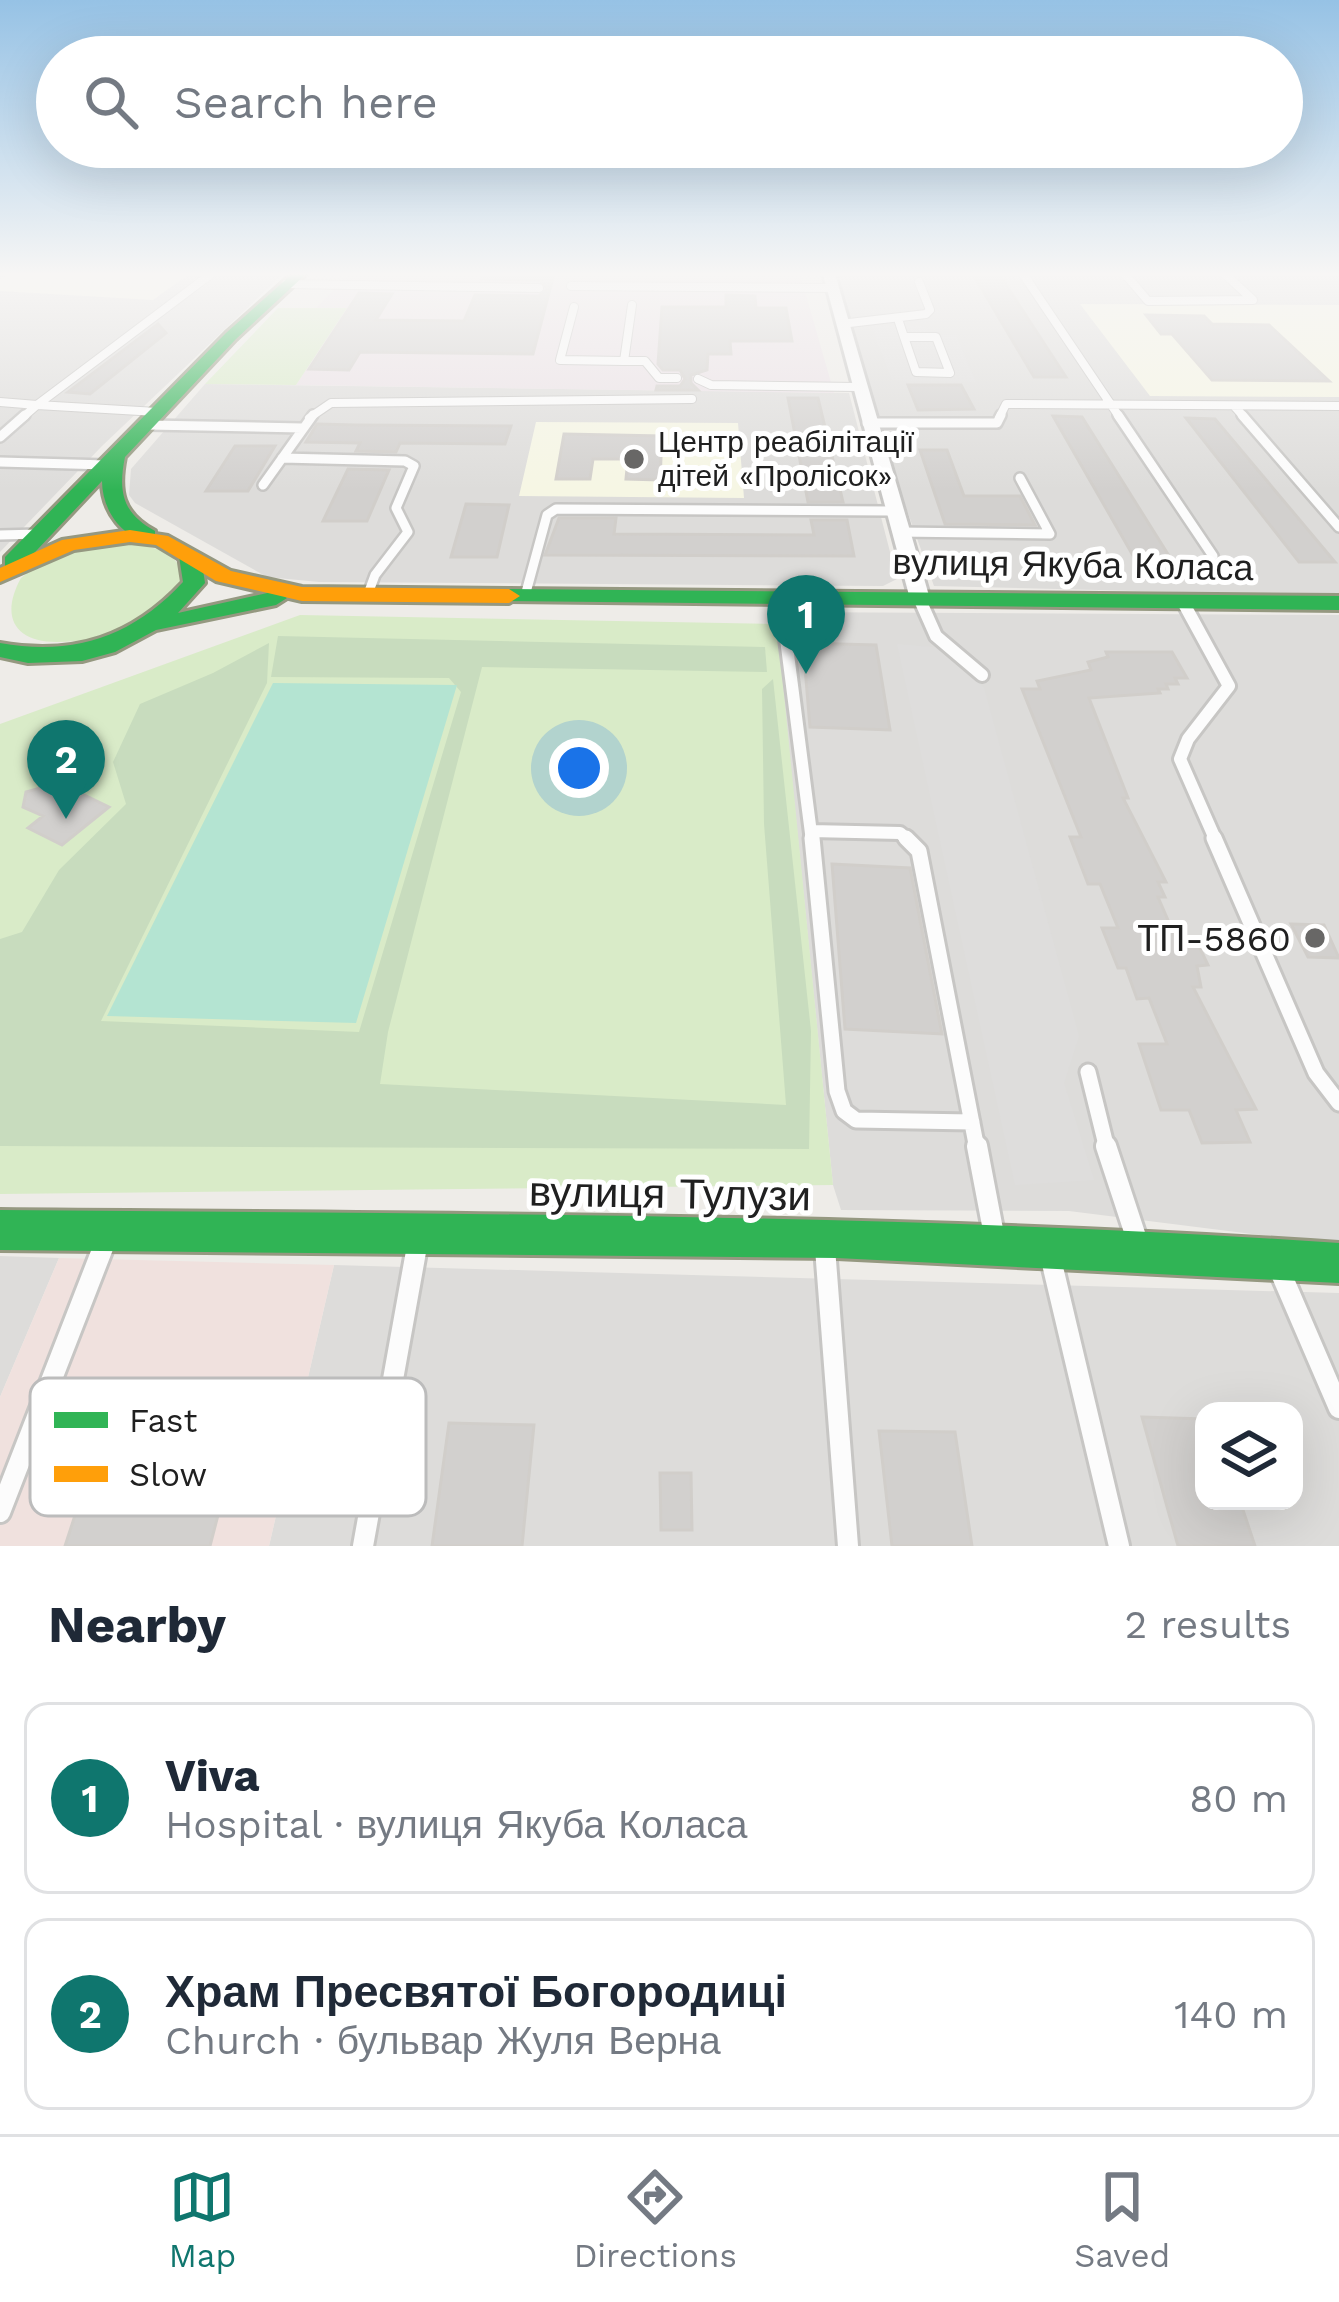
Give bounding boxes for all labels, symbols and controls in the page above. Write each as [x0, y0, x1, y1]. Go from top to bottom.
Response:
search box [36, 36, 1303, 168]
icon: search [78, 69, 144, 135]
text: Search here [174, 76, 438, 129]
place label: Центр реабілітації дітей «Пролісок» [658, 424, 915, 493]
marker: Центр реабілітації дітей «Пролісок» [621, 446, 647, 472]
street label: вулиця Якуба Коласа [892, 541, 1255, 589]
pin: 1 [767, 575, 845, 674]
pin: 2 [27, 720, 105, 819]
your location [549, 738, 609, 798]
place label: ТП-5860 [1137, 918, 1291, 960]
marker: ТП-5860 [1302, 925, 1328, 951]
street label: вулиця Тулузи [529, 1167, 811, 1220]
legend [30, 1378, 426, 1516]
text: Fast [129, 1401, 198, 1440]
map controls [1195, 1402, 1303, 1510]
button: layers [1195, 1402, 1303, 1510]
text: Slow [129, 1455, 207, 1494]
text: Nearby [48, 1595, 226, 1654]
text: 2 results [1125, 1602, 1291, 1647]
text: Viva [165, 1749, 260, 1802]
text: 1 [82, 1776, 98, 1821]
text: 80 m [1189, 1776, 1288, 1821]
text: Hospital · вулиця Якуба Коласа [165, 1802, 748, 1847]
text: Храм Пресвятої Богородиці [165, 1965, 787, 2018]
text: 2 [78, 1992, 102, 2037]
text: 140 m [1174, 1992, 1288, 2037]
text: Church · бульвар Жуля Верна [165, 2018, 721, 2063]
tab: Map [169, 2164, 236, 2275]
tab: Directions [574, 2164, 737, 2275]
tab: Saved [1074, 2164, 1170, 2275]

